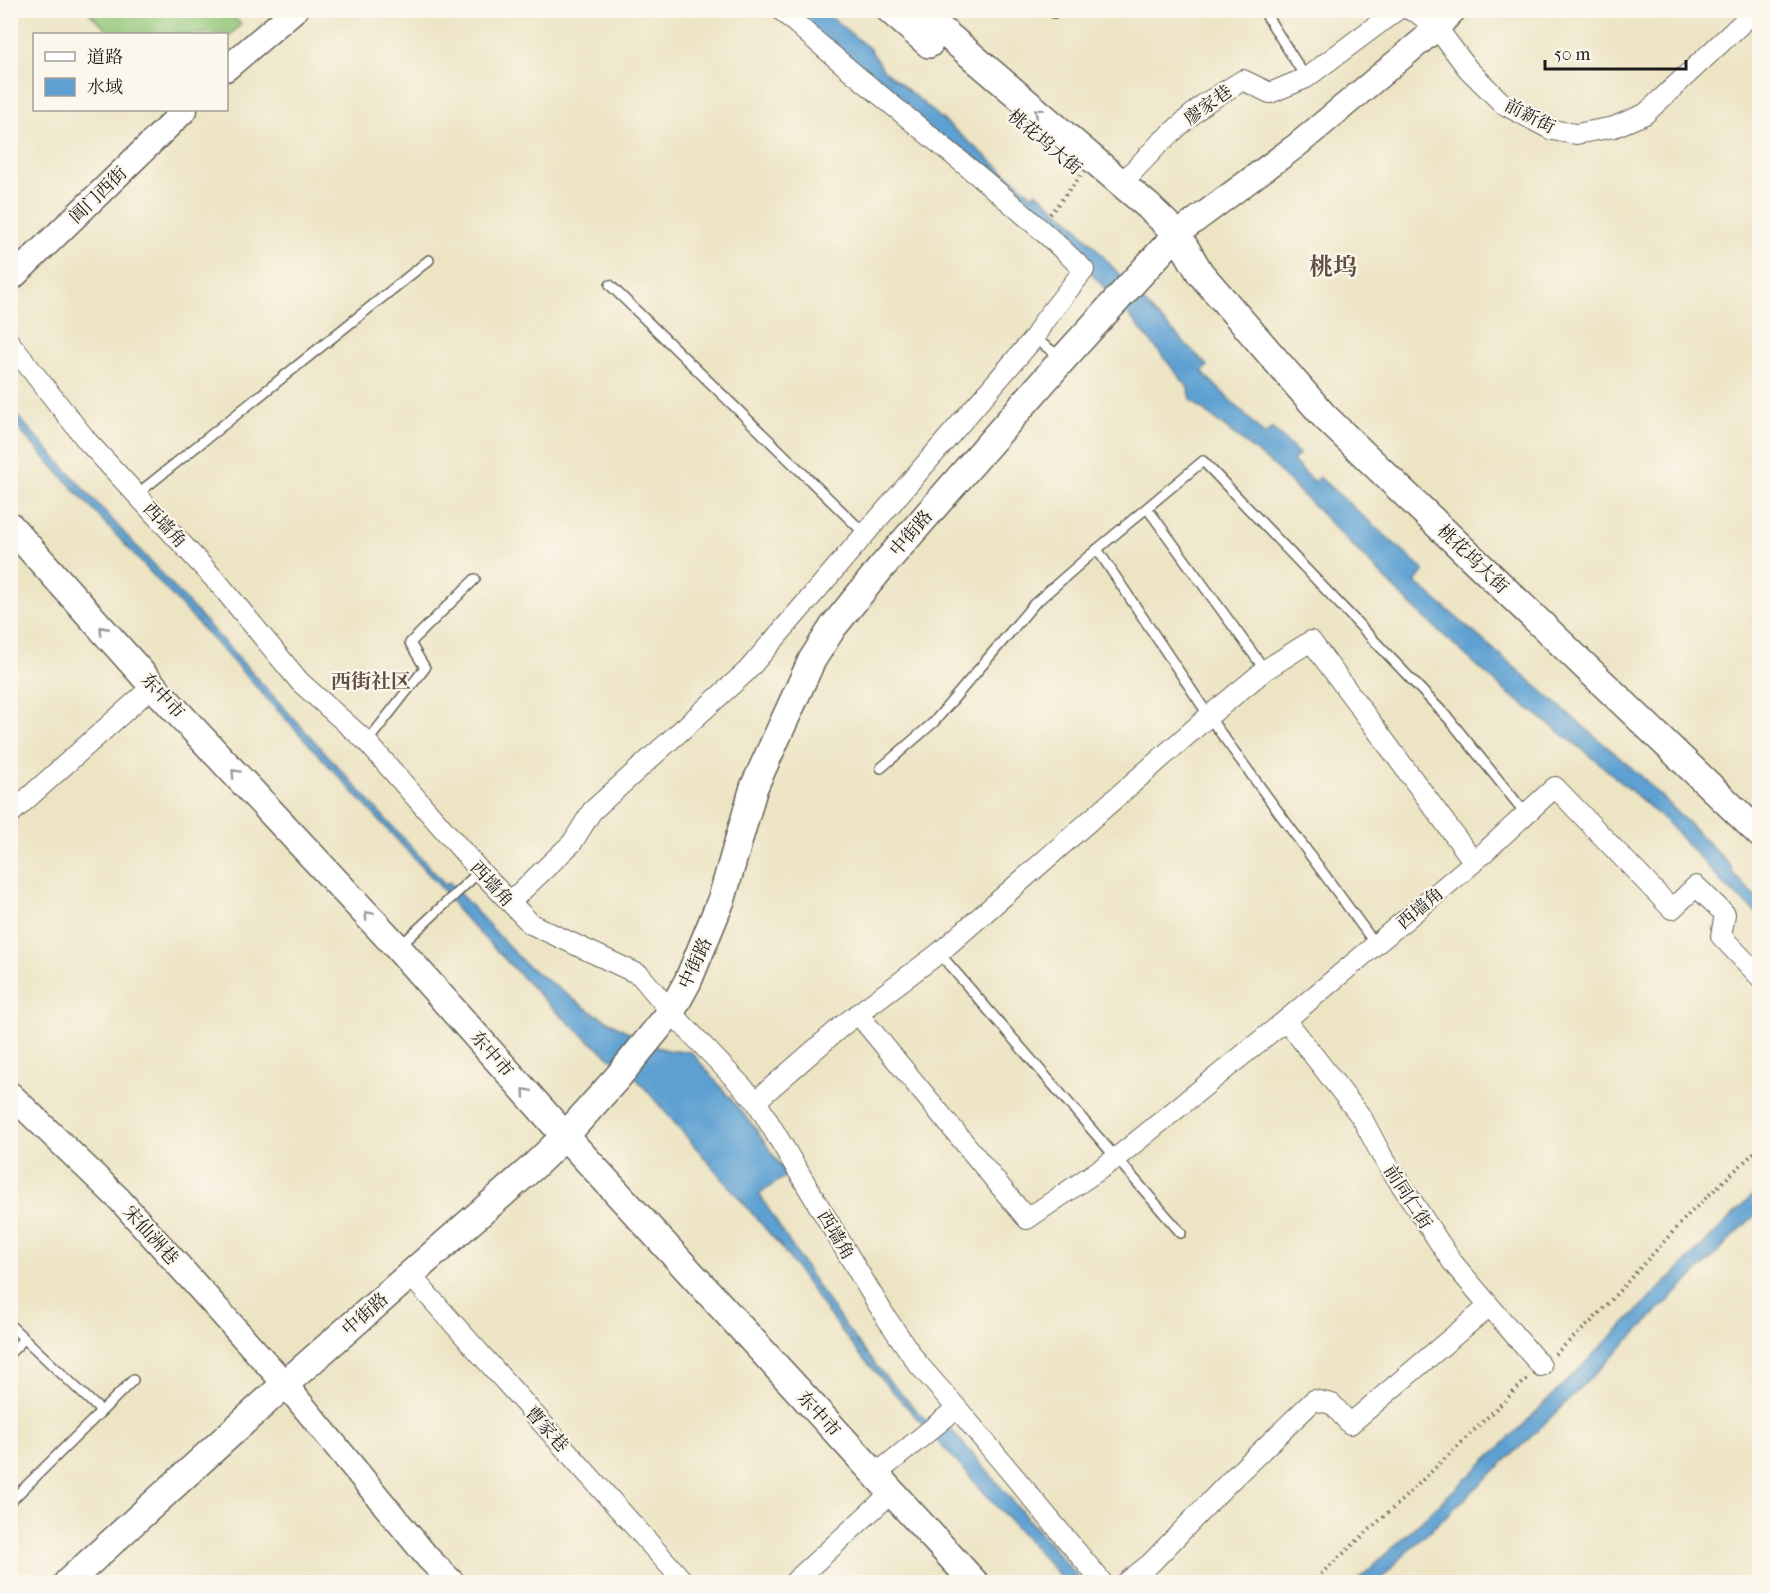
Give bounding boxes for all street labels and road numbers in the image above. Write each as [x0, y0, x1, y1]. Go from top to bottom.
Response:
street label: 廖家巷 [1180, 81, 1236, 130]
street label: 前新街 [1501, 95, 1559, 138]
street label: 桃花坞大街 [1003, 105, 1086, 179]
street label: 阊门西街 [65, 163, 132, 228]
street label: 西墙角 [139, 498, 191, 552]
street label: 中街路 [886, 506, 937, 561]
street label: 桃花坞大街 [1433, 521, 1512, 598]
street label: 东中市 [137, 669, 189, 723]
street label: 西墙角 [466, 857, 518, 911]
street label: 西墙角 [1393, 883, 1448, 934]
street label: 中街路 [675, 934, 716, 992]
street label: 东中市 [466, 1027, 517, 1082]
street label: 前同仁街 [1379, 1161, 1436, 1233]
street label: 宋仙洲巷 [119, 1202, 183, 1269]
street label: 西墙角 [813, 1207, 858, 1264]
street label: 中街路 [338, 1289, 393, 1340]
street label: 东中市 [793, 1387, 844, 1441]
street label: 曹家巷 [521, 1402, 572, 1456]

